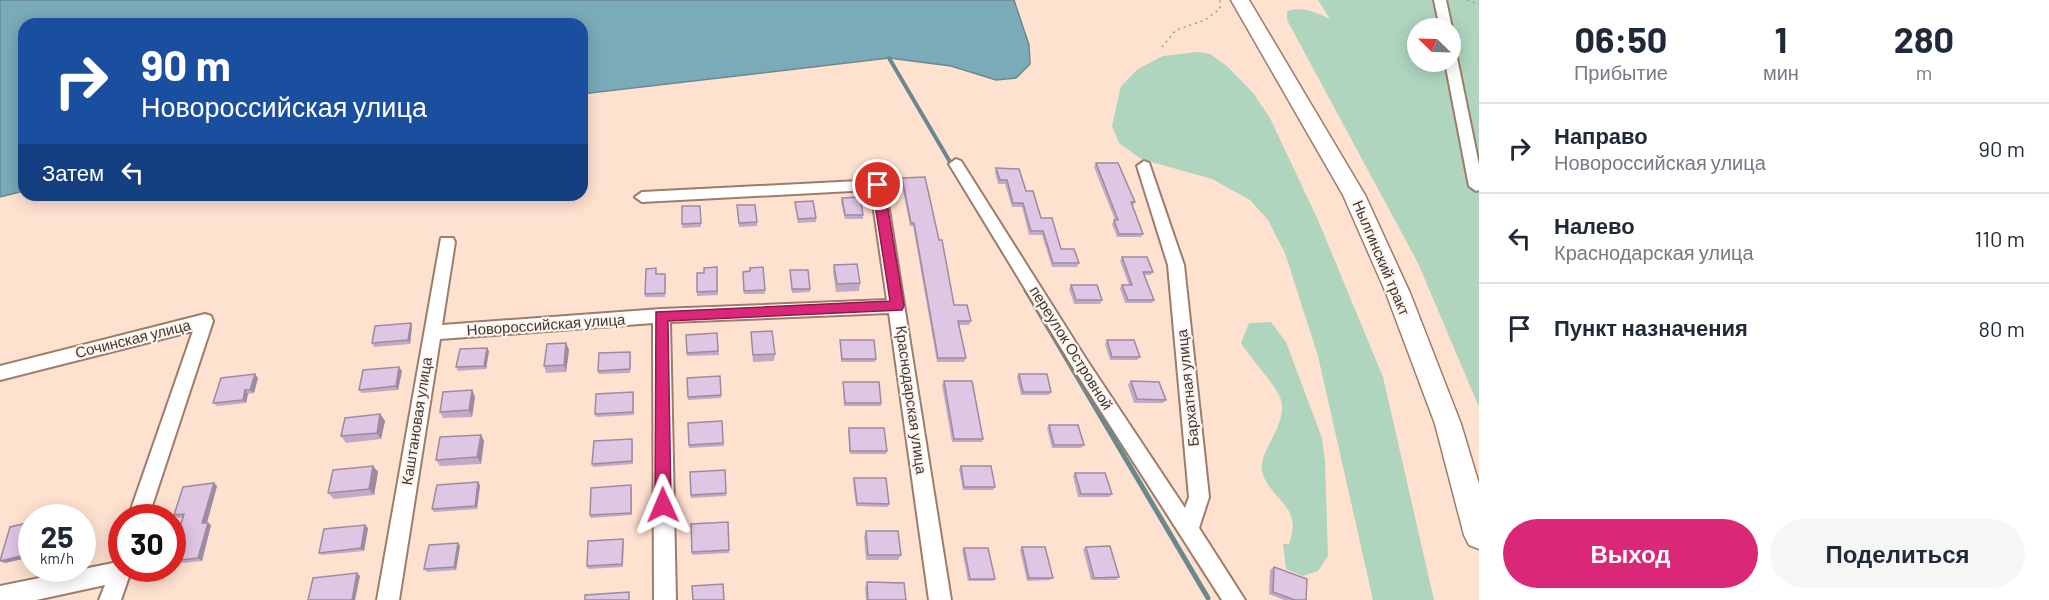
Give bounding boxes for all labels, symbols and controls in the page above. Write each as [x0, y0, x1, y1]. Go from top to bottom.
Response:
text: 06:50 [1575, 17, 1667, 60]
text: 1 [1775, 17, 1787, 60]
text: 280 [1894, 17, 1954, 60]
north arrow [1407, 18, 1461, 72]
map controls [1407, 18, 1461, 72]
text: 90 m [141, 39, 231, 89]
icon: right [42, 42, 120, 120]
text: Прибытие [1574, 60, 1668, 84]
text: мин [1763, 60, 1799, 84]
text: m [1916, 60, 1932, 84]
text: Новороссийская улица [141, 90, 427, 122]
text: Направо [1554, 122, 1648, 148]
icon: right [1503, 132, 1536, 165]
text: 90 m [1979, 135, 2025, 161]
text: Новороссийская улица [1554, 150, 1766, 174]
icon: left [116, 156, 149, 189]
text: Затем [42, 159, 104, 185]
pin [852, 159, 903, 210]
icon: arrive [861, 168, 894, 201]
street label: Нылгинский тракт [1350, 197, 1414, 318]
text: Налево [1554, 212, 1635, 238]
icon: left [1503, 222, 1536, 255]
text: 110 m [1975, 225, 2025, 251]
text: Краснодарская улица [1554, 240, 1754, 264]
street label: переулок Островной [1026, 282, 1117, 413]
street label: Новороссийская улица [466, 309, 626, 339]
icon: arrive [1503, 312, 1536, 345]
text: Пункт назначения [1554, 314, 1748, 340]
street label: Сочинская улица [73, 315, 193, 361]
text: 80 m [1979, 315, 2025, 341]
street label: Краснодарская улица [893, 324, 931, 476]
street label: Бархатная улица [1172, 328, 1202, 448]
street label: Каштановая улица [397, 355, 435, 486]
position arrow [631, 473, 695, 537]
speed limit sign: 30 [108, 504, 186, 582]
text: 25 [41, 518, 73, 554]
button: Выход [1503, 519, 1758, 588]
button: Поделиться [1770, 519, 2025, 588]
text: km/h [40, 549, 74, 567]

